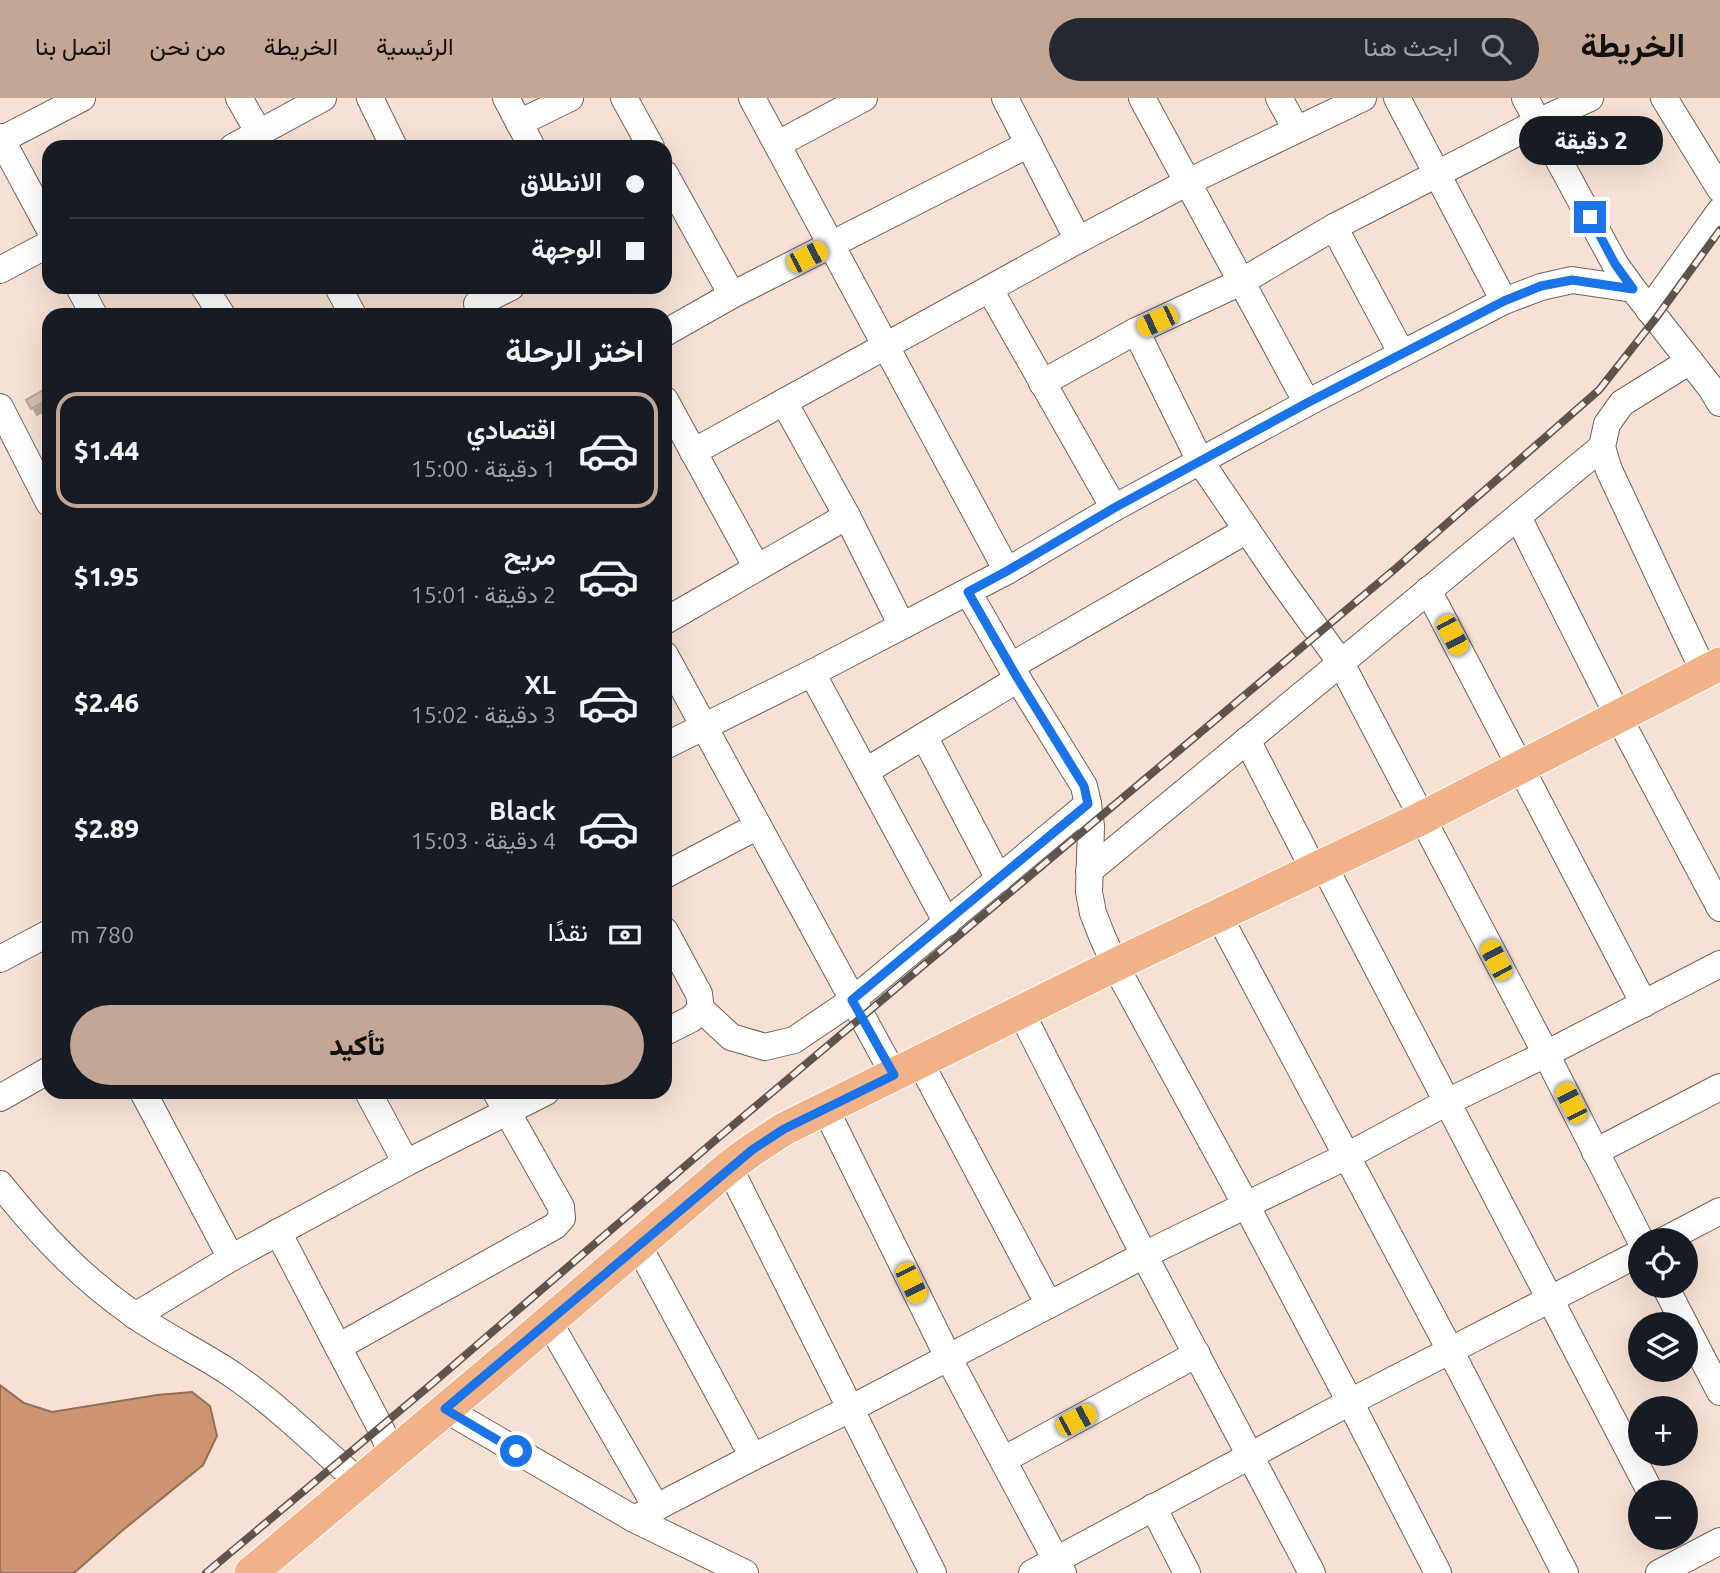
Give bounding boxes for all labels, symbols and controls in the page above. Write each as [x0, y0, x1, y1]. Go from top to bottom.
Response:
search box [1049, 18, 1539, 81]
text: الخريطة [1581, 26, 1685, 63]
icon: search [1477, 30, 1515, 68]
text: ابحث هنا [1363, 32, 1459, 61]
text: اتصل بنا [35, 33, 112, 60]
text: من نحن [150, 33, 226, 60]
text: الخريطة [264, 33, 338, 60]
text: الرئيسية [376, 33, 454, 60]
callout: 2 دقيقة [1518, 116, 1662, 164]
text: 2 دقيقة [1555, 128, 1627, 153]
text: الانطلاق [520, 167, 602, 196]
route end [1574, 201, 1606, 233]
text: الوجهة [531, 234, 602, 263]
car [784, 238, 831, 276]
car [1134, 303, 1181, 339]
text: اختر الرحلة [505, 332, 644, 368]
text: اقتصادي [467, 415, 556, 444]
icon: car [577, 419, 640, 482]
text: $1.44 [74, 436, 139, 465]
text: 1 دقيقة · 15:00 [411, 456, 556, 481]
text: مريح [504, 541, 556, 570]
icon: car [577, 545, 640, 608]
text: $1.95 [74, 562, 139, 591]
text: 2 دقيقة · 15:01 [411, 582, 556, 607]
car [1433, 612, 1472, 658]
text: XL [525, 670, 556, 699]
icon: car [577, 671, 640, 734]
text: $2.46 [74, 688, 139, 717]
text: 3 دقيقة · 15:02 [411, 702, 556, 727]
text: Black [489, 796, 556, 825]
icon: car [577, 797, 640, 860]
text: $2.89 [74, 814, 139, 843]
text: 4 دقيقة · 15:03 [411, 828, 556, 853]
icon: cash [606, 916, 644, 954]
text: نقدًا [548, 917, 588, 946]
text: 780 m [70, 922, 134, 947]
car [1477, 937, 1516, 983]
button: تأكيد [70, 1005, 644, 1085]
car [1553, 1080, 1590, 1126]
map controls [1628, 1228, 1698, 1550]
button: locate [1628, 1228, 1698, 1298]
car [893, 1260, 930, 1306]
button: layers [1628, 1312, 1698, 1382]
button: + [1628, 1396, 1698, 1466]
car [1053, 1401, 1100, 1439]
route start [500, 1435, 532, 1467]
button: − [1628, 1480, 1698, 1550]

